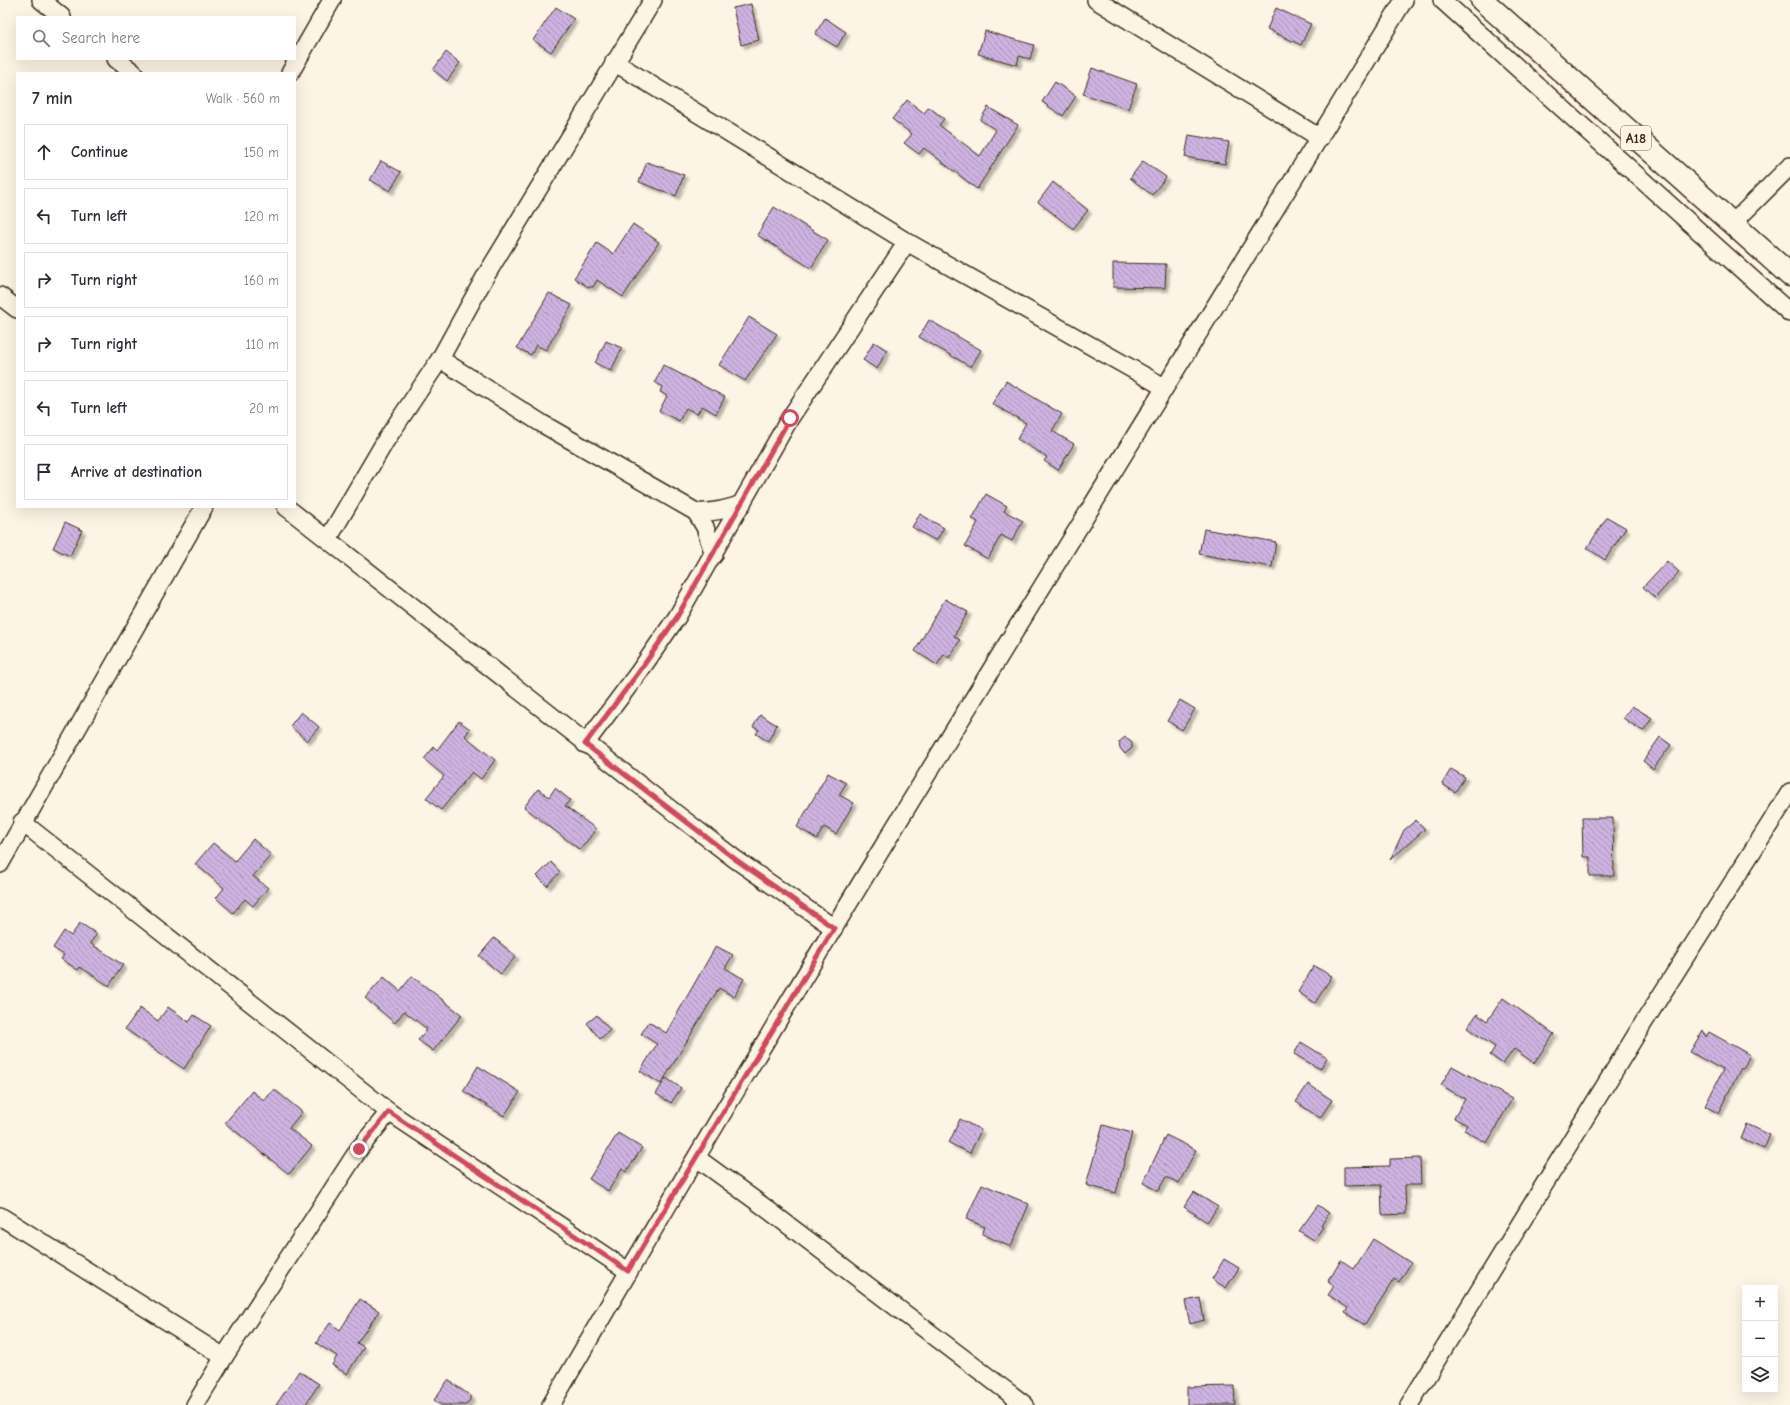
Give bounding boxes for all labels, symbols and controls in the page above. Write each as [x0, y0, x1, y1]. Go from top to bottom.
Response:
search box [16, 16, 296, 60]
icon: search [30, 27, 52, 49]
text: Search here [62, 29, 140, 47]
text: 7 min [32, 89, 73, 108]
text: Walk · 560 m [206, 91, 280, 106]
road number: A18 [1621, 126, 1651, 150]
icon: ahead [33, 141, 55, 163]
text: Continue [71, 143, 128, 161]
text: 150 m [244, 145, 279, 160]
icon: left [33, 205, 55, 227]
text: Turn left [71, 207, 127, 225]
text: 120 m [244, 209, 279, 224]
icon: right [33, 269, 55, 291]
text: Turn right [71, 271, 137, 289]
text: 160 m [244, 273, 279, 288]
icon: right [33, 333, 55, 355]
text: Turn right [71, 335, 137, 353]
text: 110 m [246, 337, 279, 352]
icon: left [33, 397, 55, 419]
text: Turn left [71, 399, 127, 417]
text: 20 m [249, 401, 279, 416]
route start [781, 409, 799, 427]
icon: arrive [33, 461, 55, 483]
text: Arrive at destination [71, 463, 202, 481]
route end [350, 1140, 368, 1158]
map controls [1742, 1285, 1778, 1393]
button: + [1742, 1285, 1778, 1321]
button: − [1742, 1321, 1778, 1357]
button: layers [1742, 1357, 1778, 1393]

